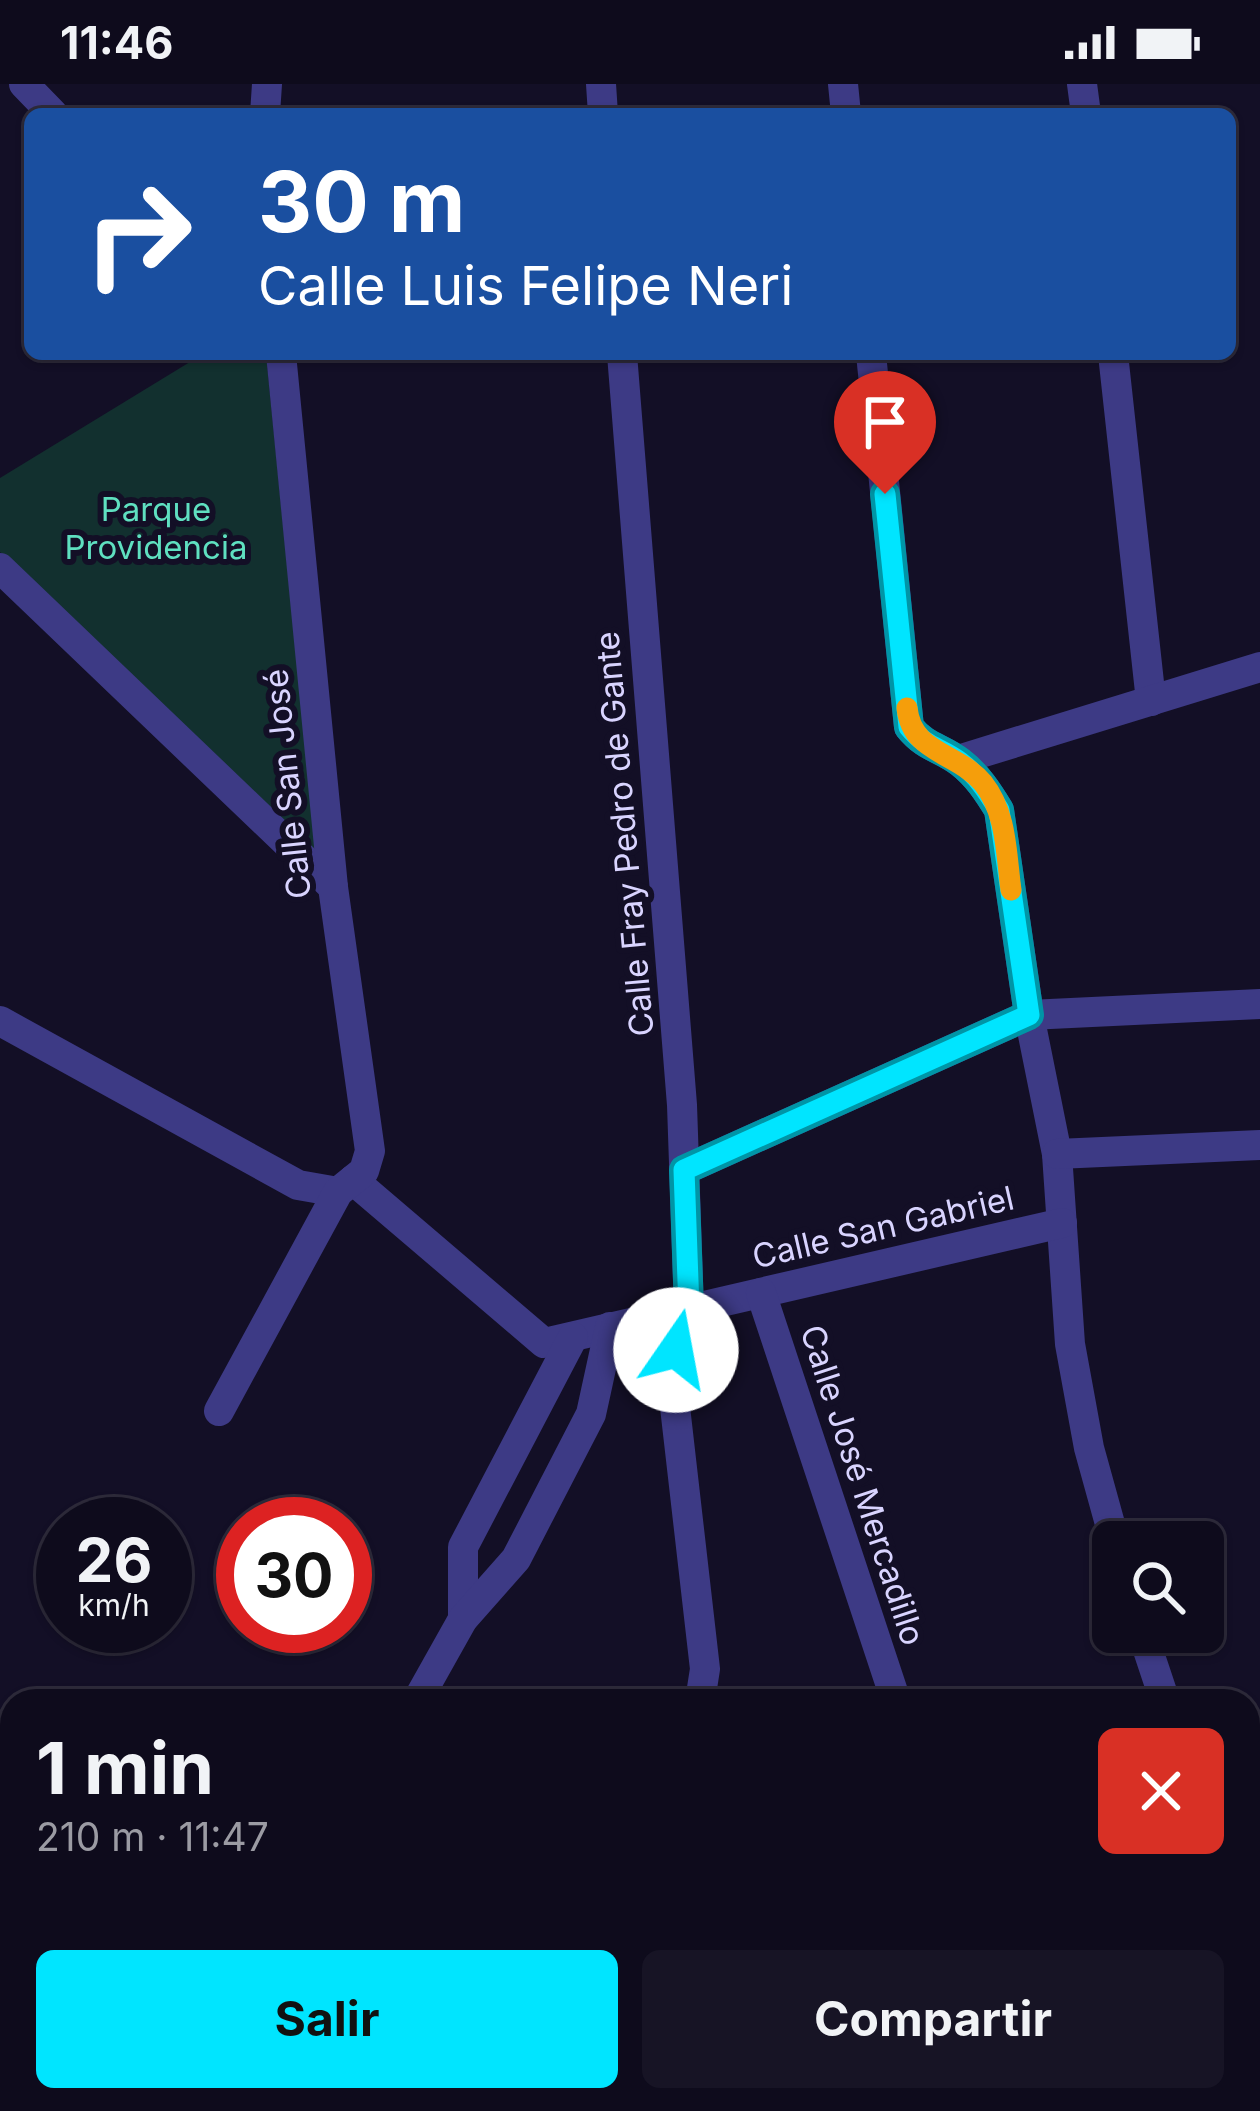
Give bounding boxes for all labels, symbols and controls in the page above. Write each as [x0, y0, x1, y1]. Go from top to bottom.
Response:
text: 11:46 [60, 15, 174, 70]
text: 30 m [258, 151, 465, 252]
icon: right [60, 156, 216, 312]
text: Calle Luis Felipe Neri [258, 253, 793, 318]
pin [834, 371, 936, 494]
icon: arrive [852, 389, 918, 455]
park label: Parque Providencia [65, 489, 247, 567]
street label: Calle Fray Pedro de Gante [586, 630, 662, 1038]
street label: Calle San José [255, 667, 319, 901]
street label: Calle San Gabriel [748, 1177, 1018, 1277]
position arrow [613, 1287, 739, 1413]
street label: Calle José Mercadillo [792, 1320, 934, 1650]
speed limit sign: 30 [216, 1497, 372, 1653]
map controls [1092, 1521, 1224, 1653]
button: search [1092, 1521, 1224, 1653]
text: 26 [76, 1524, 152, 1596]
text: km/h [78, 1587, 150, 1623]
text: 1 min [36, 1724, 214, 1811]
button: close [1098, 1728, 1224, 1854]
text: 210 m · 11:47 [36, 1813, 269, 1860]
button: Salir [36, 1950, 618, 2088]
button: Compartir [642, 1950, 1224, 2088]

